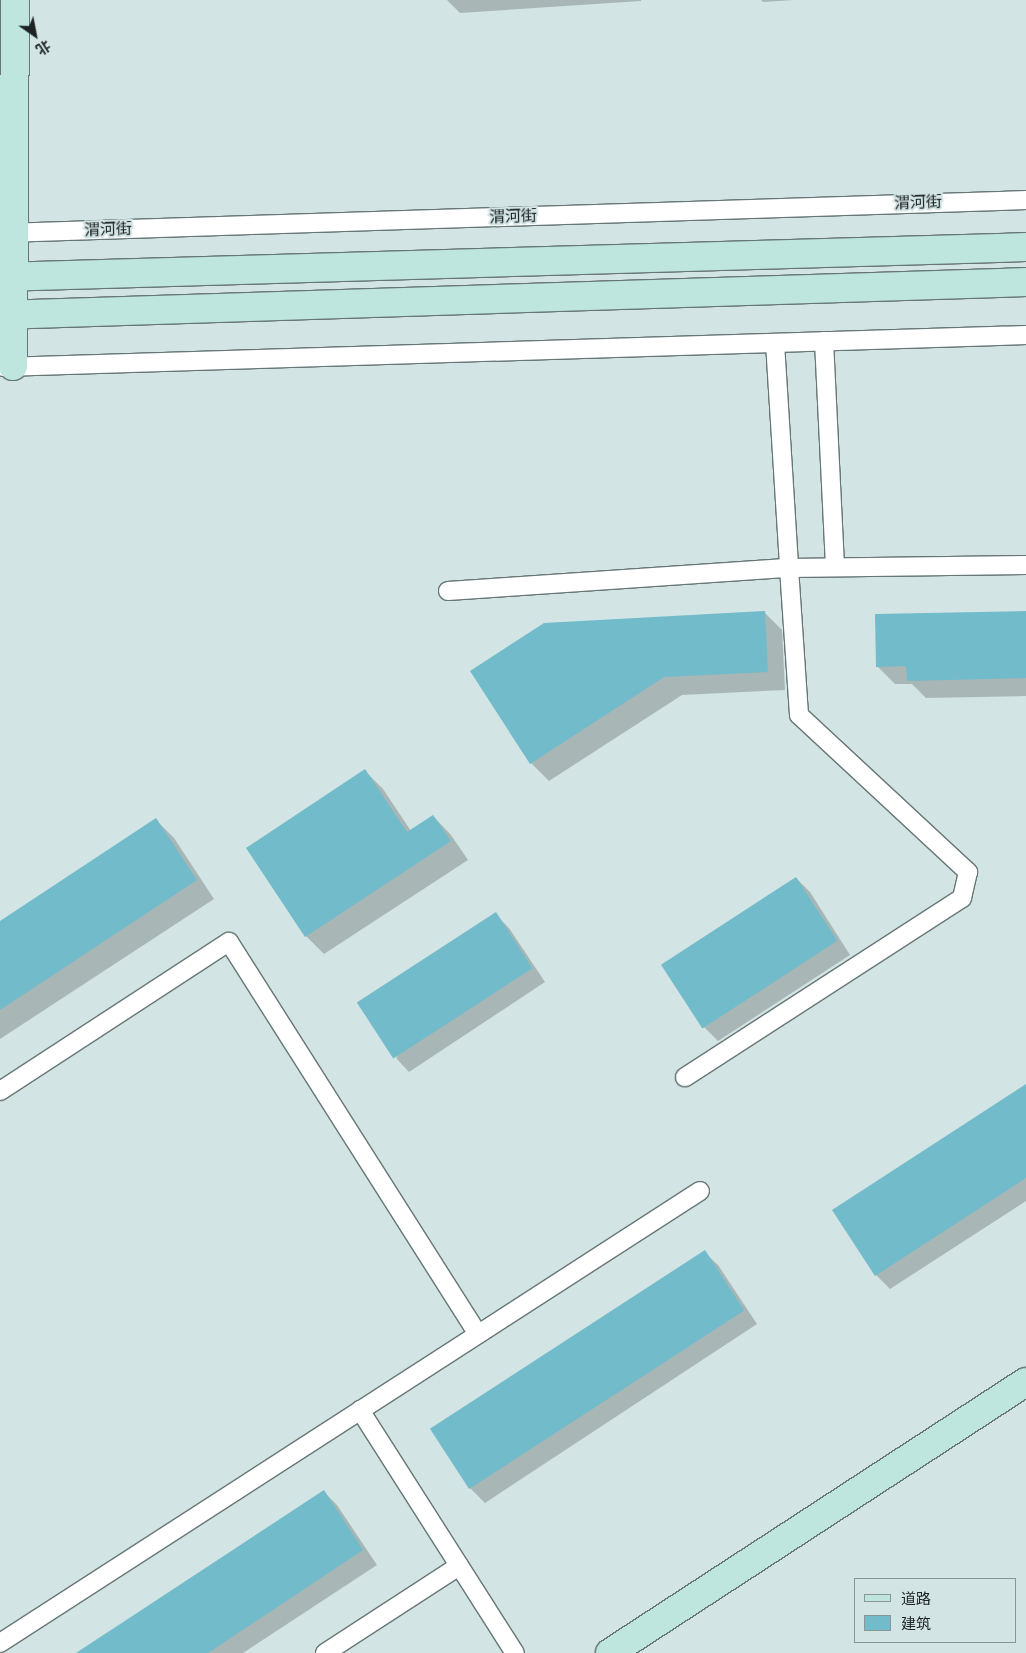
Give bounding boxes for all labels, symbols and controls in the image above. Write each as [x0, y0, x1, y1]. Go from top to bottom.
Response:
north arrow [10, 10, 60, 60]
text: 北 [33, 37, 53, 58]
street label: 渭河街 [894, 193, 942, 213]
street label: 渭河街 [489, 207, 537, 227]
street label: 渭河街 [84, 220, 132, 240]
legend [854, 1578, 1016, 1643]
text: 道路 [901, 1591, 931, 1607]
text: 建筑 [901, 1616, 931, 1632]

